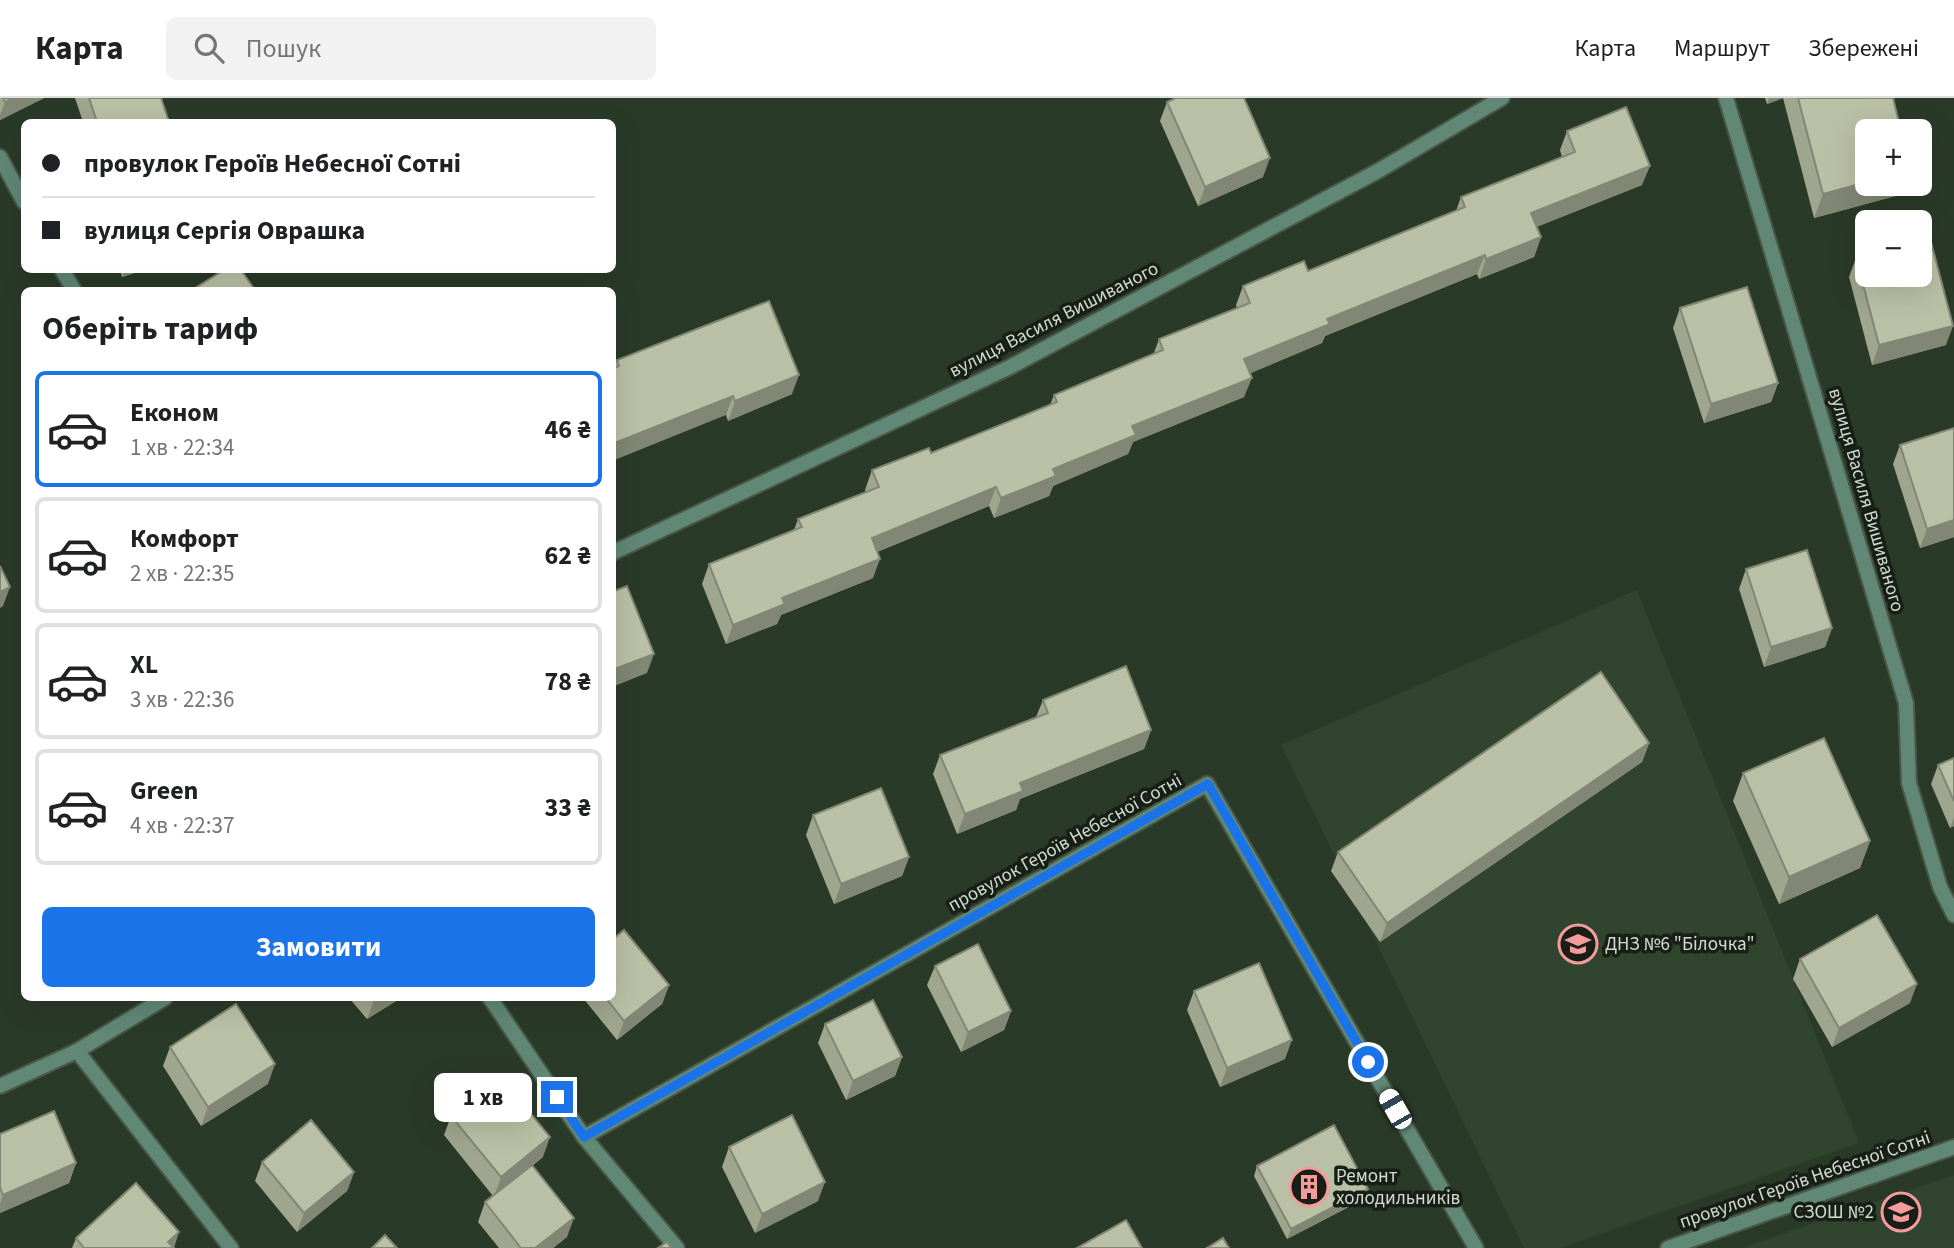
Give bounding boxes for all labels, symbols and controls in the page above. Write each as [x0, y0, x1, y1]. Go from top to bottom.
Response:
search box [166, 17, 656, 80]
text: Карта [35, 25, 124, 72]
icon: search [190, 29, 228, 67]
text: Пошук [246, 30, 321, 67]
text: Карта [1574, 31, 1636, 66]
text: Маршрут [1674, 31, 1770, 66]
text: Збережені [1808, 31, 1919, 66]
map controls [1855, 119, 1932, 287]
button: + [1855, 119, 1932, 196]
text: провулок Героїв Небесної Сотні [84, 145, 461, 182]
button: − [1855, 210, 1932, 287]
text: вулиця Сергія Оврашка [84, 212, 365, 249]
street label: вулиця Василя Вишиваного [945, 255, 1163, 385]
text: Оберіть тариф [42, 306, 258, 352]
street label: вулиця Василя Вишиваного [1821, 385, 1911, 615]
text: Економ [130, 394, 219, 431]
icon: car [46, 398, 109, 461]
text: 46 ₴ [545, 411, 591, 448]
text: 1 хв · 22:34 [130, 431, 234, 464]
text: Комфорт [130, 520, 239, 557]
icon: car [46, 524, 109, 587]
text: 62 ₴ [545, 537, 591, 574]
text: 2 хв · 22:35 [130, 557, 234, 590]
text: XL [130, 646, 158, 683]
icon: car [46, 650, 109, 713]
text: 78 ₴ [545, 663, 591, 700]
text: 3 хв · 22:36 [130, 683, 234, 716]
street label: провулок Героїв Небесної Сотні [943, 767, 1187, 919]
text: Green [130, 772, 198, 809]
icon: car [46, 776, 109, 839]
text: 33 ₴ [545, 789, 591, 826]
text: 4 хв · 22:37 [130, 809, 234, 842]
button: Замовити [42, 907, 595, 987]
school or university icon: ДНЗ №6 "Білочка" [1557, 923, 1599, 965]
place label: ДНЗ №6 "Білочка" [1605, 931, 1755, 958]
route start [1352, 1046, 1384, 1078]
callout: 1 хв [434, 1072, 532, 1122]
text: 1 хв [463, 1081, 503, 1114]
route end [541, 1081, 573, 1113]
car [1376, 1086, 1415, 1132]
street label: провулок Героїв Небесної Сотні [1676, 1124, 1934, 1236]
place label: Ремонт холодильників [1336, 1163, 1460, 1212]
building icon: Ремонт холодильників [1288, 1166, 1330, 1208]
school or university icon: СЗОШ №2 [1880, 1191, 1922, 1233]
place label: СЗОШ №2 [1793, 1199, 1874, 1226]

